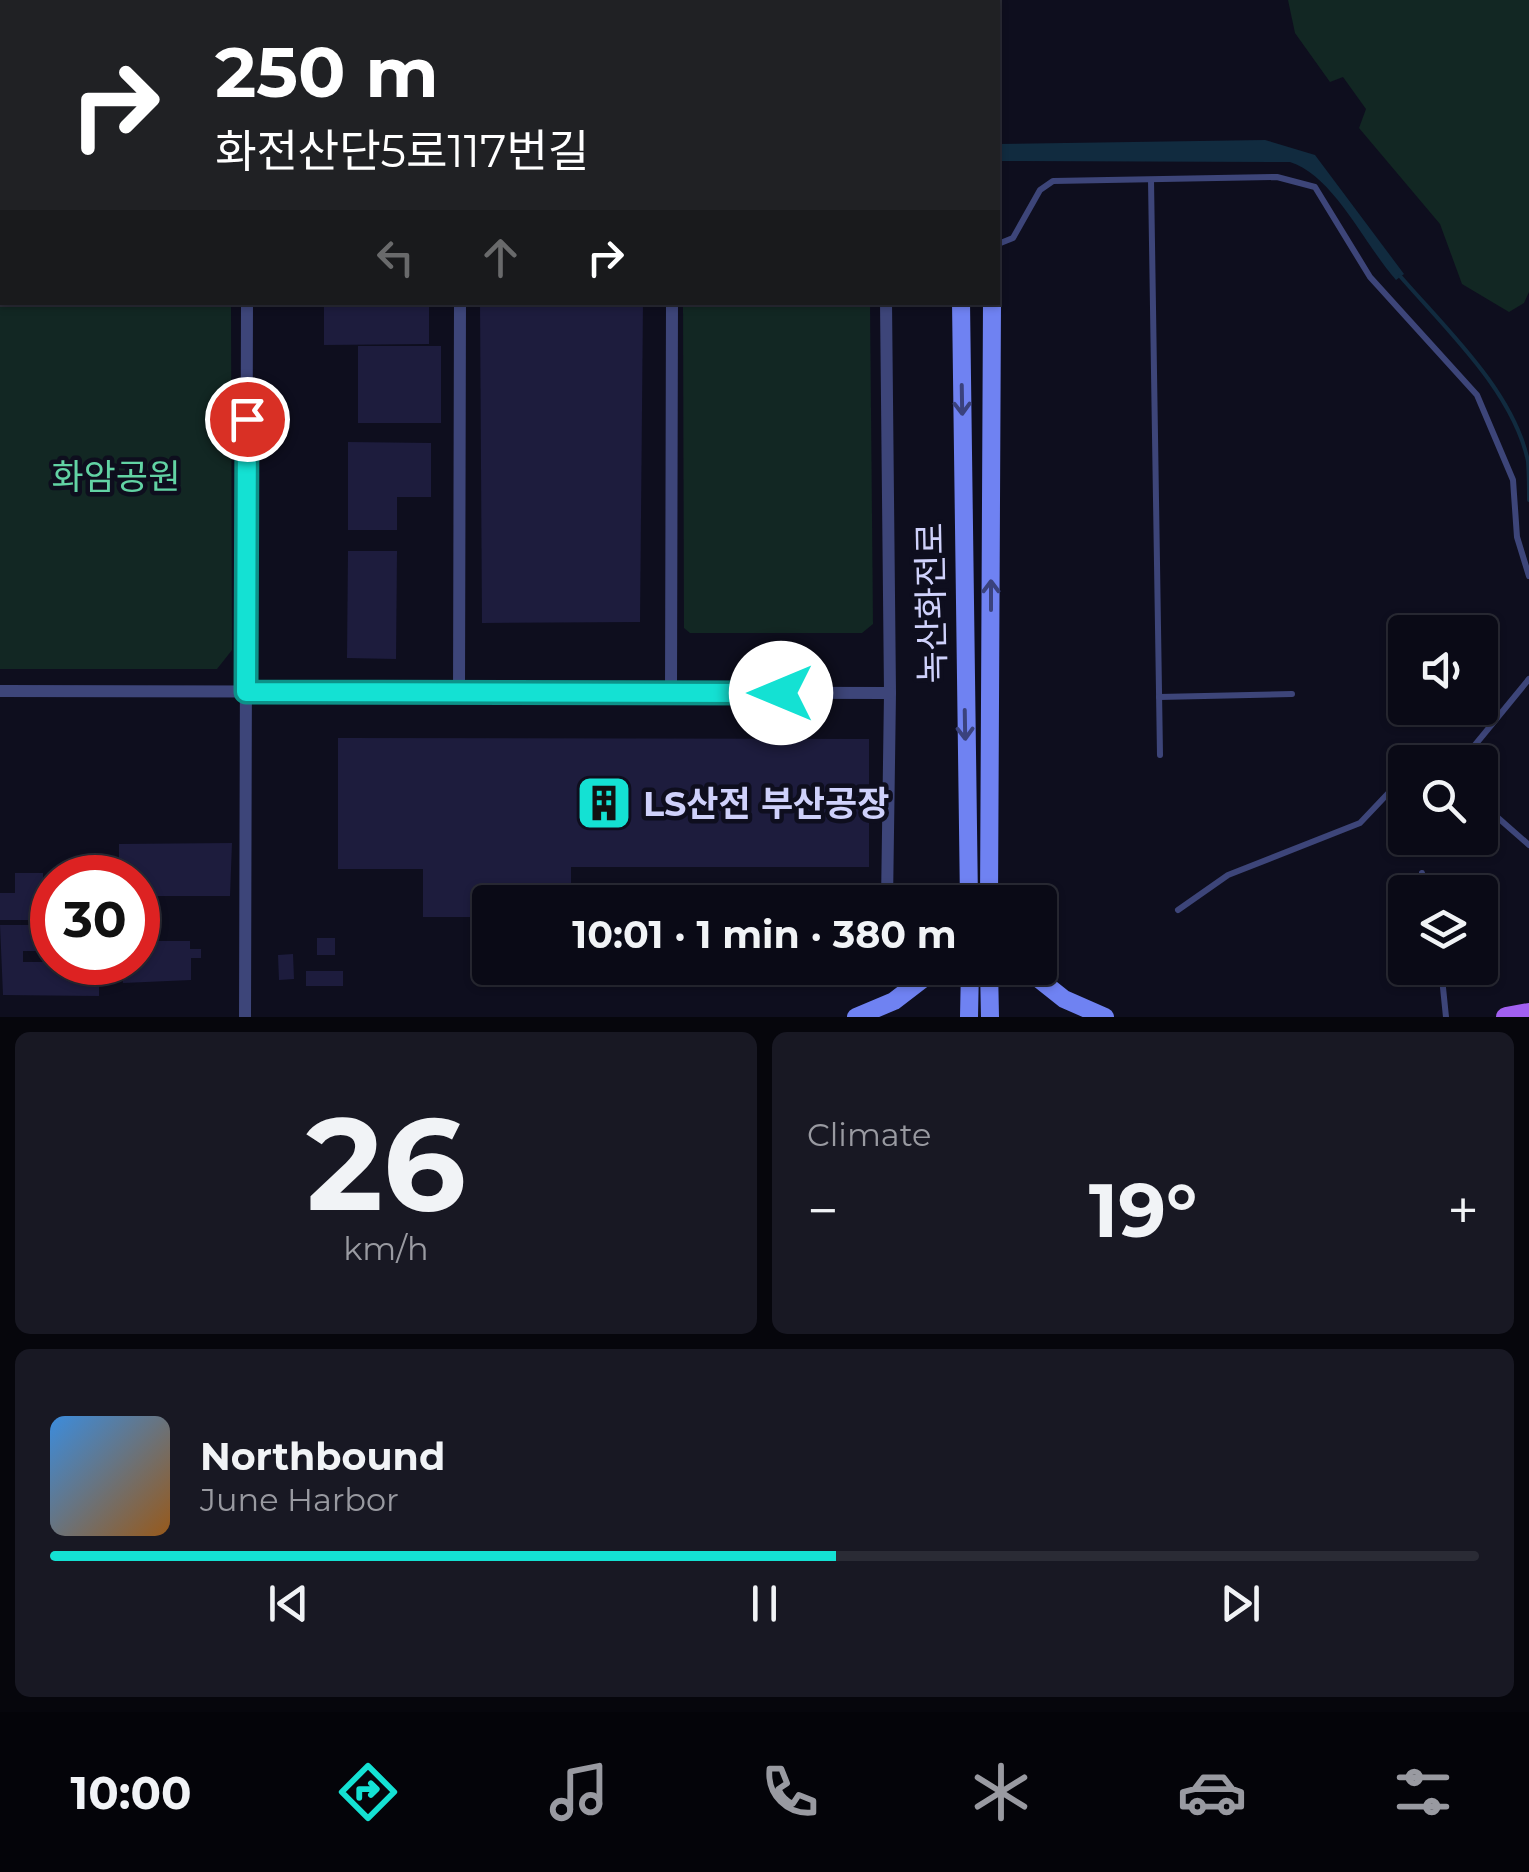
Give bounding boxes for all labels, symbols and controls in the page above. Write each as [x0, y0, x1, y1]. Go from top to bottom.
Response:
text: 250 m [215, 29, 439, 115]
icon: right [50, 40, 180, 170]
text: 화전산단5로117번길 [215, 123, 589, 178]
icon: left [368, 230, 423, 285]
icon: ahead [473, 230, 528, 285]
icon: right [578, 230, 633, 285]
pin [205, 377, 290, 462]
one-way arrow [952, 382, 972, 415]
icon: arrive [220, 392, 275, 447]
park label: 화암공원 [52, 455, 180, 498]
street label: 녹산화전로 [908, 522, 954, 684]
one-way arrow [982, 580, 1000, 612]
map controls [1388, 615, 1498, 985]
button: sound [1388, 615, 1498, 725]
position arrow [729, 641, 833, 745]
one-way arrow [956, 708, 974, 740]
button: search [1388, 745, 1498, 855]
building icon: LS산전 부산공장 [574, 773, 634, 833]
place label: LS산전 부산공장 [643, 782, 889, 825]
speed limit sign: 30 [30, 855, 160, 985]
button: layers [1388, 875, 1498, 985]
text: 10:01 · 1 min · 380 m [572, 911, 957, 958]
text: 26 [306, 1084, 466, 1243]
text: Climate [807, 1115, 931, 1154]
text: 19° [1089, 1164, 1197, 1256]
text: − [807, 1177, 839, 1244]
text: + [1447, 1177, 1479, 1244]
text: km/h [343, 1229, 429, 1268]
text: Northbound [200, 1433, 445, 1480]
text: June Harbor [200, 1480, 399, 1519]
icon: previous [261, 1576, 316, 1631]
icon: pause [737, 1576, 792, 1631]
icon: next [1213, 1576, 1268, 1631]
icon: directions [333, 1757, 403, 1827]
icon: music [544, 1757, 614, 1827]
icon: phone [755, 1757, 825, 1827]
icon: climate [966, 1757, 1036, 1827]
icon: car [1177, 1757, 1247, 1827]
icon: filters [1388, 1757, 1458, 1827]
text: 10:00 [71, 1765, 192, 1820]

